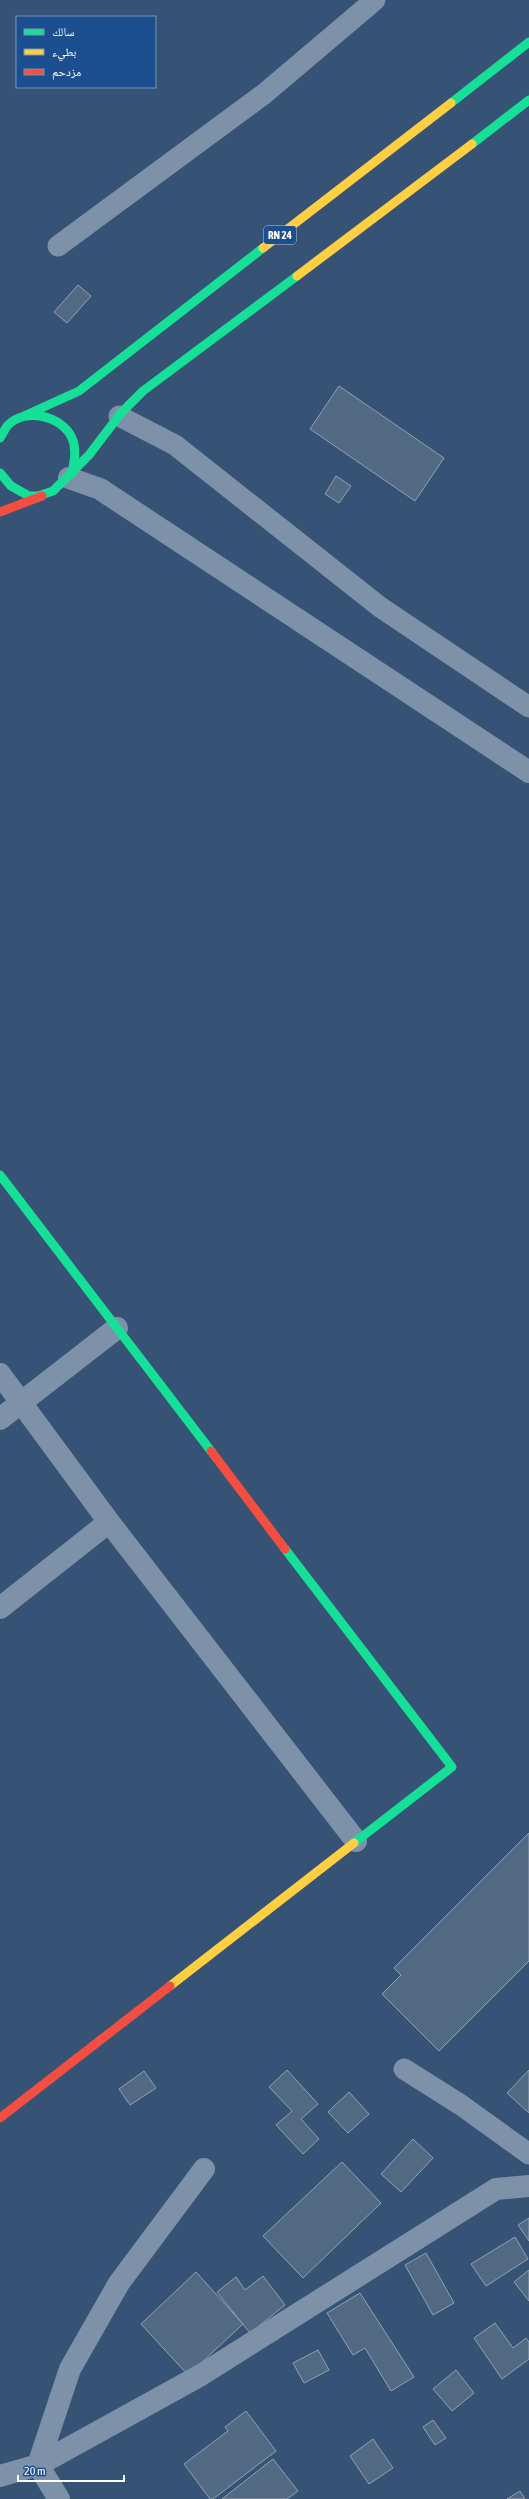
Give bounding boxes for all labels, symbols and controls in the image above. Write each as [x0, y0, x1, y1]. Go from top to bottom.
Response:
legend [16, 16, 156, 88]
text: سالك [52, 25, 74, 39]
text: بطيء [52, 45, 76, 62]
text: مزدحم [52, 65, 81, 80]
road number: RN 24 [264, 226, 296, 244]
scale bar [18, 2457, 124, 2483]
text: 20 m [24, 2464, 46, 2478]

